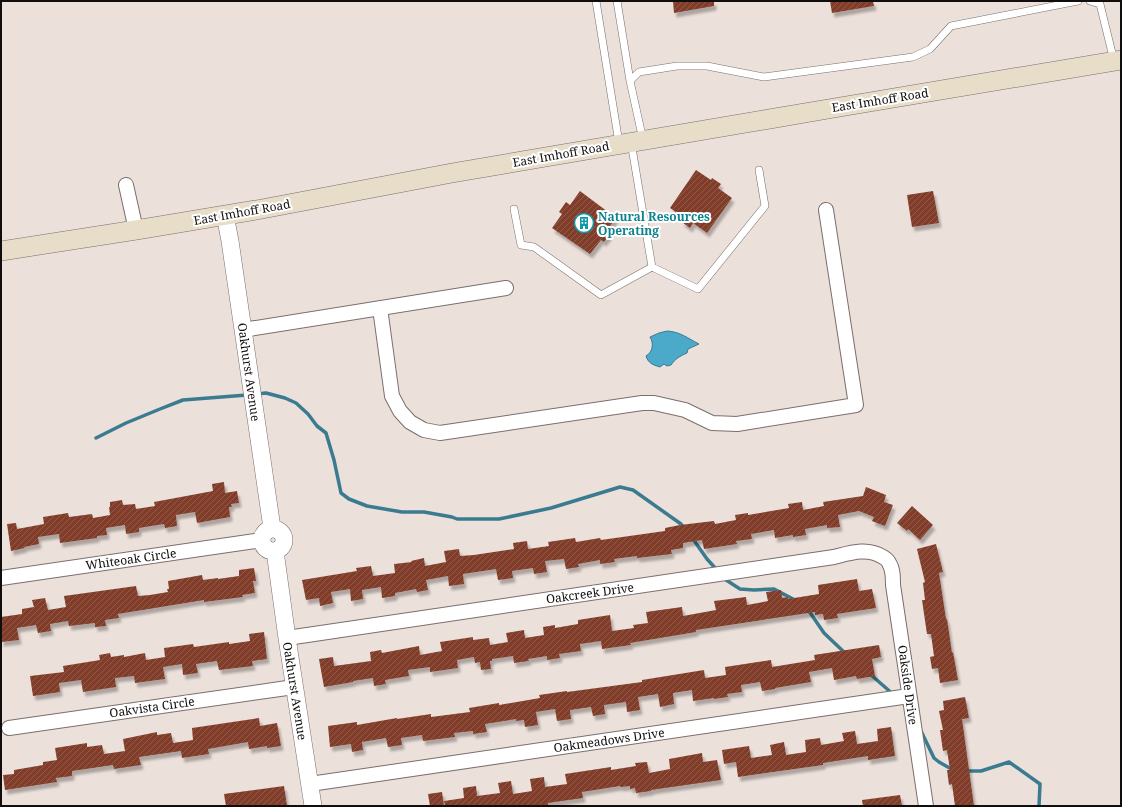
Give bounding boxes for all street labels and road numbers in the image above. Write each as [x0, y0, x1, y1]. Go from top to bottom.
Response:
street label: East Imhoff Road [830, 84, 930, 116]
street label: East Imhoff Road [511, 137, 611, 171]
street label: East Imhoff Road [192, 195, 292, 229]
street label: Oakhurst Avenue [234, 322, 264, 422]
street label: Whiteoak Circle [85, 544, 177, 574]
street label: Oakcreek Drive [545, 578, 635, 608]
street label: Oakhurst Avenue [279, 641, 311, 741]
street label: Oakside Drive [894, 644, 922, 726]
street label: Oakvista Circle [108, 693, 196, 721]
street label: Oakmeadows Drive [552, 724, 666, 756]

